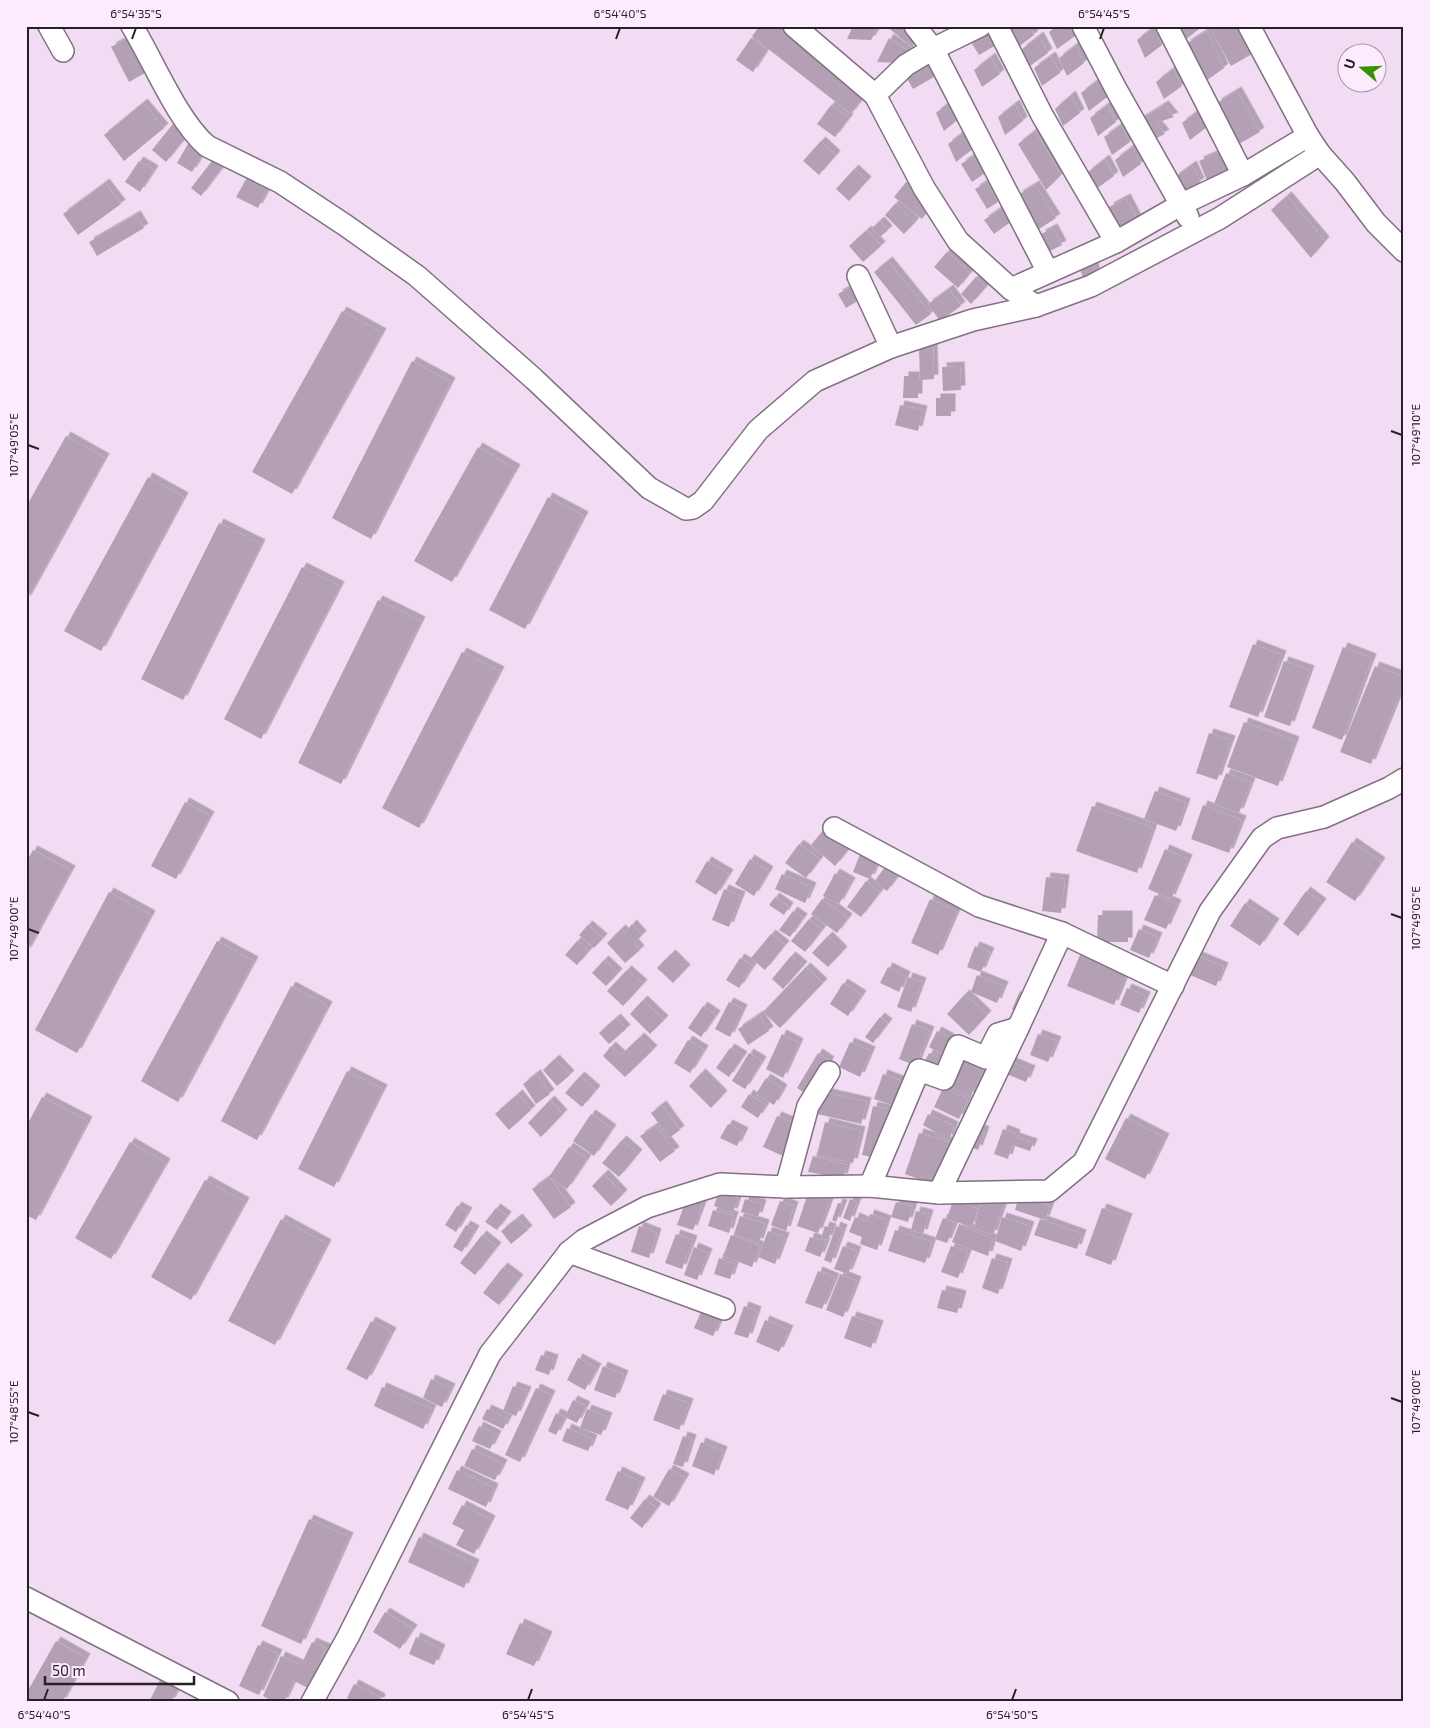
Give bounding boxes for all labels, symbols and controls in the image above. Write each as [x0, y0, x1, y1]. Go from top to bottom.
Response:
text: 6°54'35"S [110, 6, 162, 20]
text: 6°54'40"S [594, 6, 647, 20]
text: 6°54'45"S [1078, 6, 1130, 20]
north arrow [1338, 42, 1388, 92]
text: U [1340, 56, 1359, 71]
text: 107°49'10"E [1408, 404, 1422, 466]
text: 107°49'05"E [6, 413, 20, 477]
text: 107°49'05"E [1408, 886, 1422, 950]
text: 107°49'00"E [6, 896, 20, 961]
text: 107°49'00"E [1408, 1369, 1422, 1434]
text: 107°48'55"E [6, 1380, 20, 1444]
scale bar [45, 1653, 194, 1685]
text: 50 m [52, 1661, 86, 1679]
text: 6°54'40"S [18, 1707, 71, 1721]
text: 6°54'45"S [502, 1707, 554, 1721]
text: 6°54'50"S [986, 1707, 1038, 1721]

